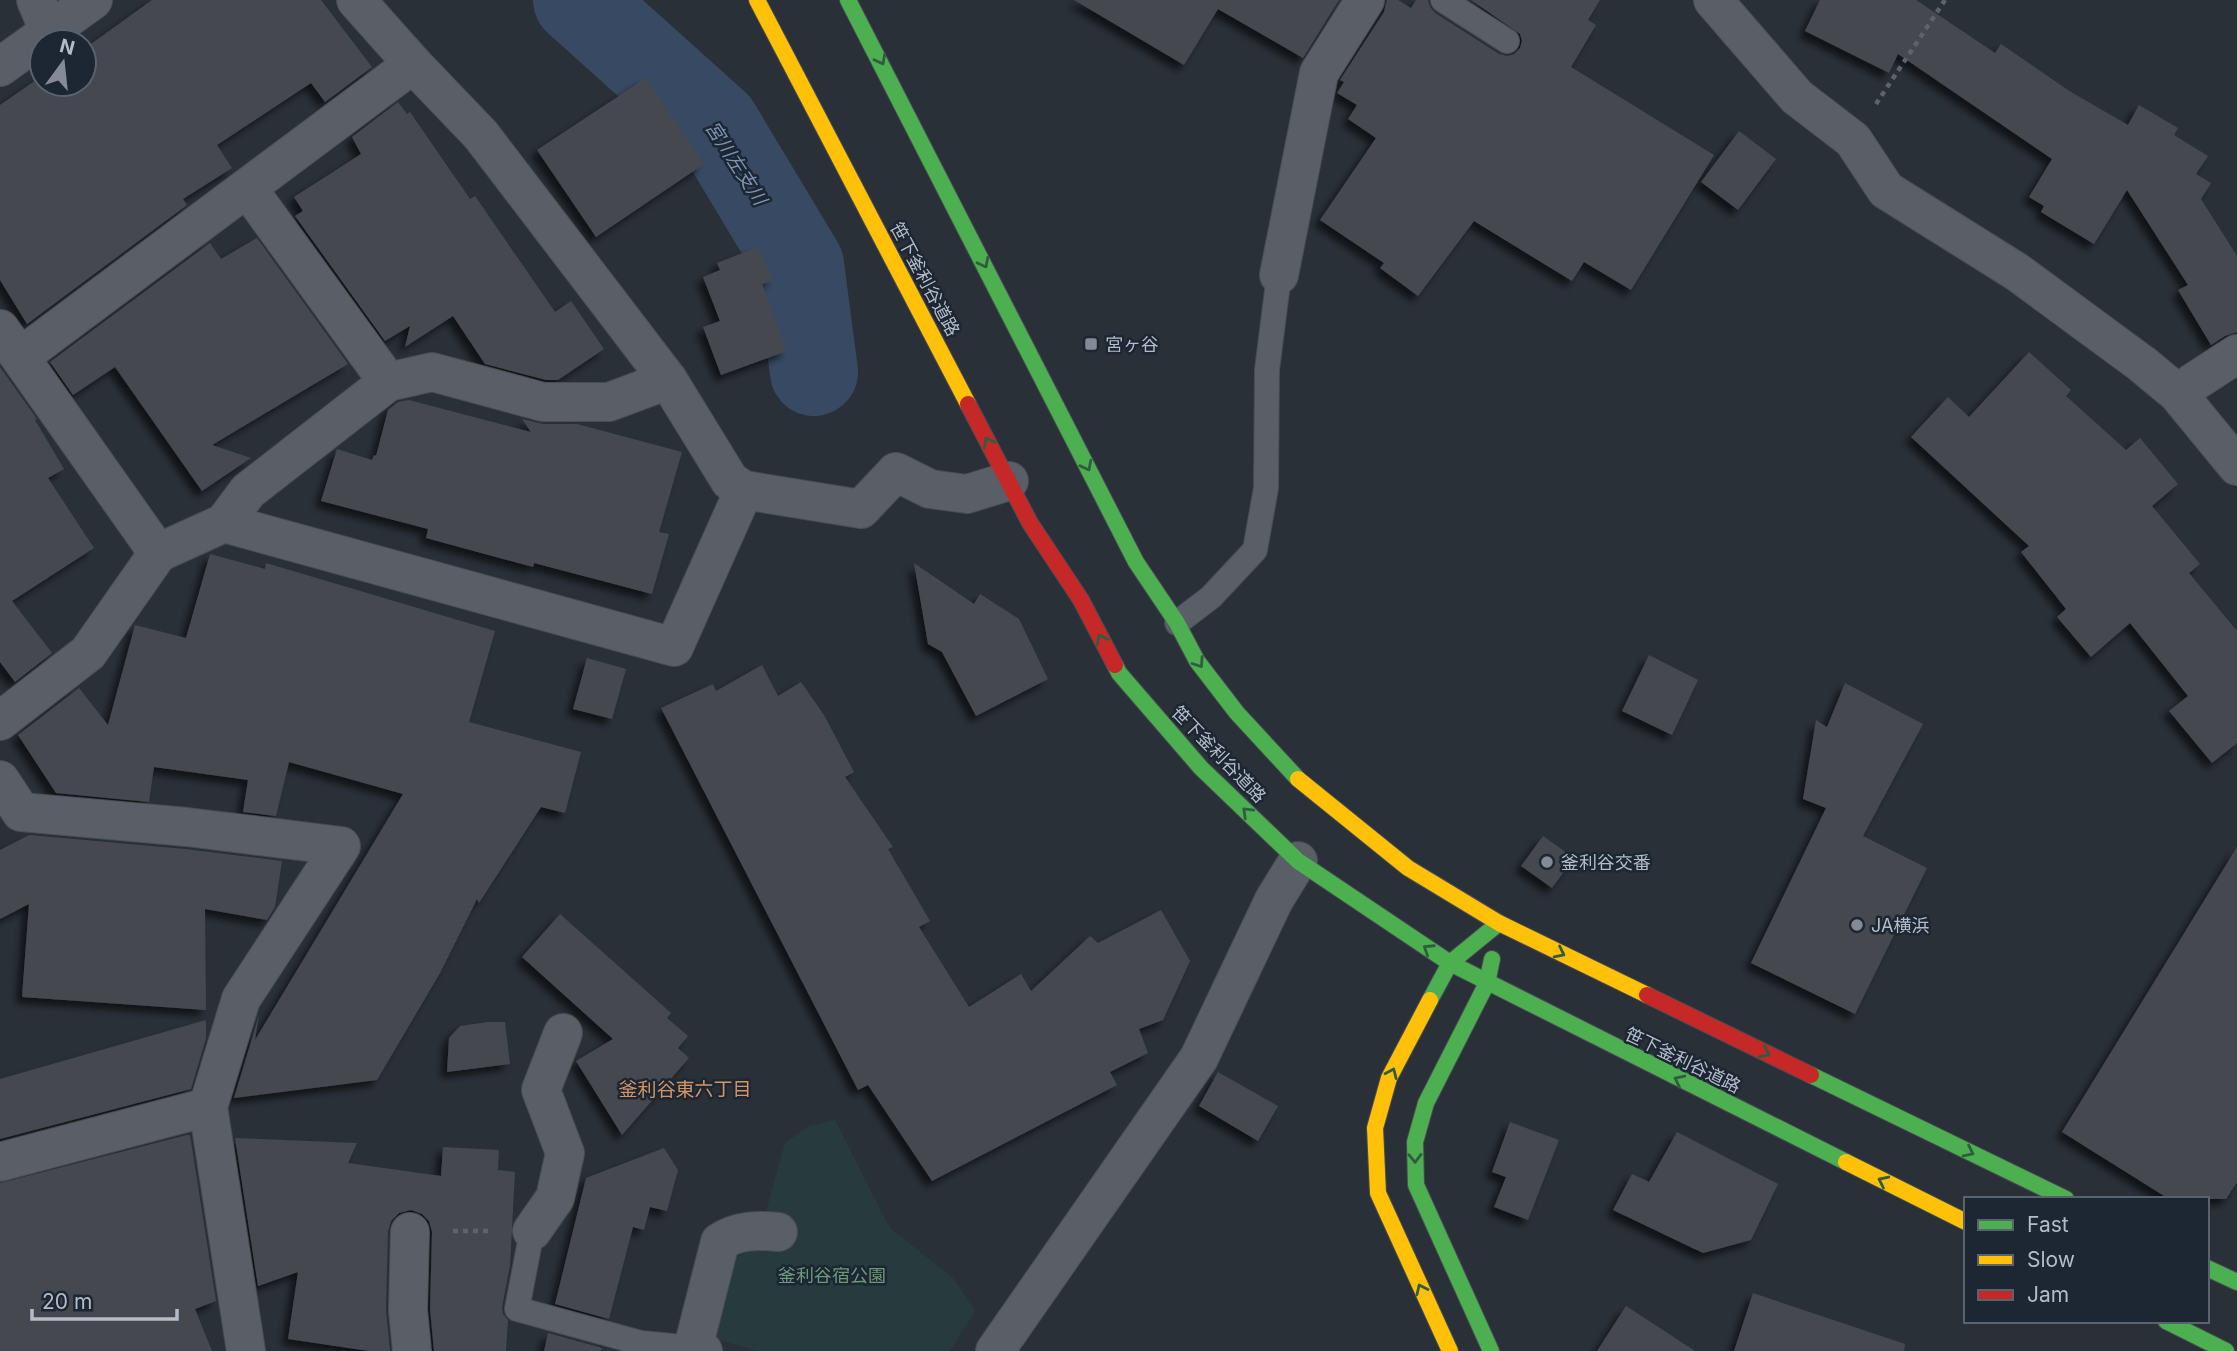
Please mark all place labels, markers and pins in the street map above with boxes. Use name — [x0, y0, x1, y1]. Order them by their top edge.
place label: 宮ヶ谷 — [1105, 334, 1159, 355]
marker: 宮ヶ谷 — [1083, 336, 1099, 352]
place label: 釜利谷交番 — [1561, 852, 1651, 873]
marker: 釜利谷交番 — [1539, 854, 1555, 870]
place label: JA横浜 — [1871, 915, 1929, 936]
marker: JA横浜 — [1849, 917, 1865, 933]

